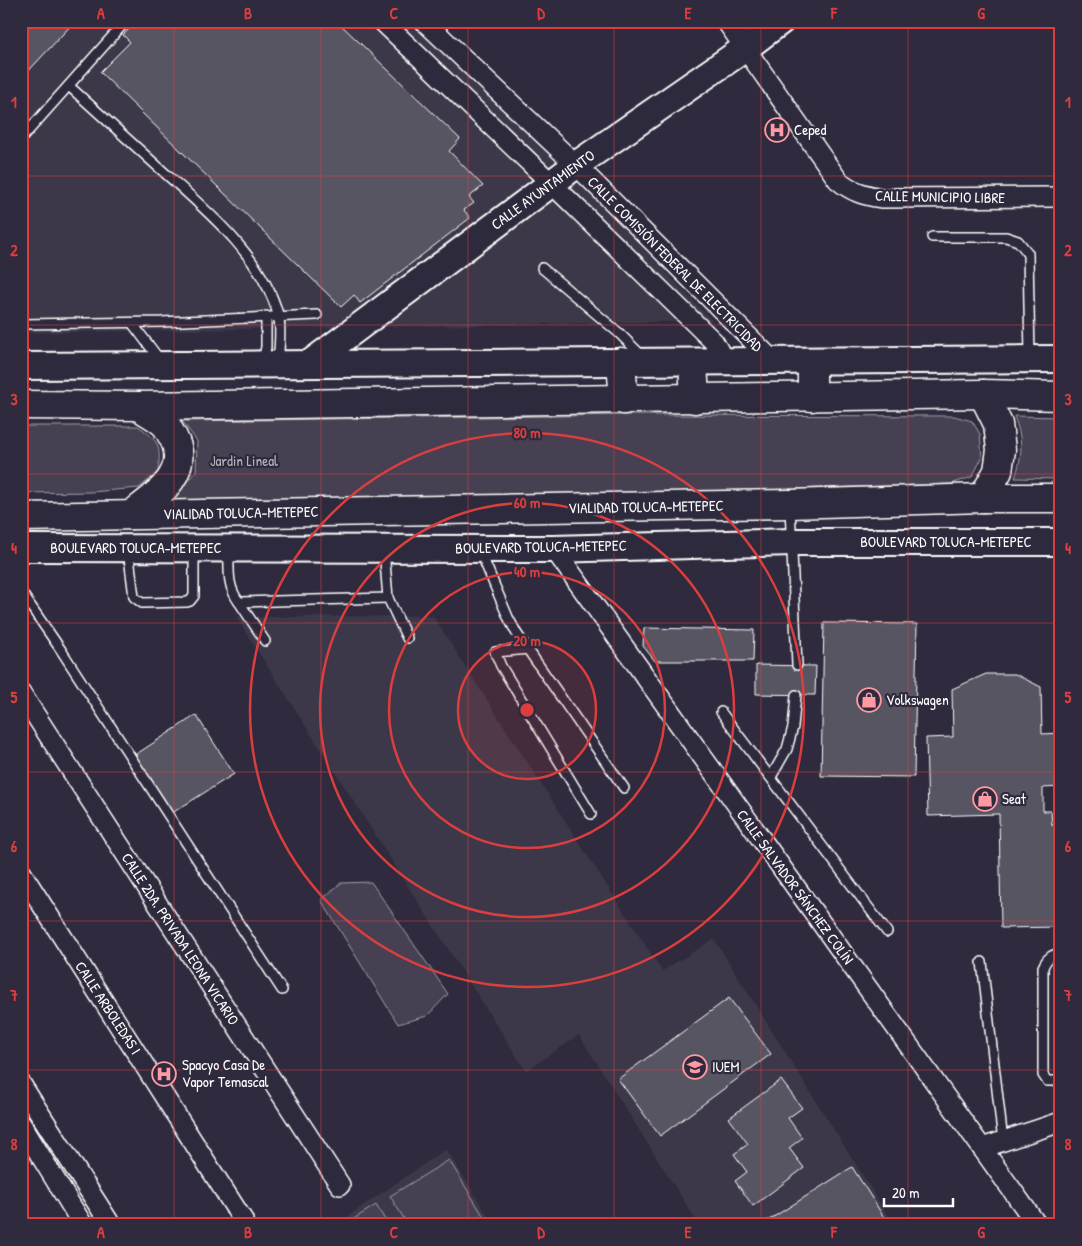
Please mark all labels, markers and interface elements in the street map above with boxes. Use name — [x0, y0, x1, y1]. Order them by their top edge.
text: A — [97, 2, 105, 24]
text: B — [244, 2, 252, 24]
text: C — [390, 2, 399, 24]
text: D — [537, 2, 545, 24]
text: E — [684, 2, 692, 24]
text: F — [830, 2, 838, 24]
text: G — [977, 2, 985, 24]
text: 1 — [11, 91, 17, 113]
text: 1 — [1065, 91, 1071, 113]
hospital icon: Ceped — [764, 117, 790, 143]
place label: Ceped — [794, 119, 827, 140]
street label: CALLE AYUNTAMIENTO — [486, 145, 599, 234]
street label: CALLE COMISIÓN FEDERAL DE ELECTRICIDAD — [583, 171, 768, 357]
street label: CALLE MUNICIPIO LIBRE — [875, 185, 1005, 208]
text: 2 — [10, 239, 18, 261]
text: 2 — [1064, 239, 1072, 261]
text: 3 — [10, 388, 18, 410]
text: 3 — [1064, 388, 1072, 410]
text: 80 m — [514, 422, 540, 443]
park label: Jardin Lineal — [210, 450, 278, 471]
text: 60 m — [514, 492, 540, 513]
street label: VIALIDAD TOLUCA-METEPEC — [568, 495, 724, 518]
street label: VIALIDAD TOLUCA-METEPEC — [163, 501, 319, 524]
street label: BOULEVARD TOLUCA-METEPEC — [860, 531, 1032, 552]
street label: BOULEVARD TOLUCA-METEPEC — [455, 535, 627, 558]
text: 4 — [11, 537, 17, 559]
street label: BOULEVARD TOLUCA-METEPEC — [50, 537, 222, 558]
text: 4 — [1065, 537, 1071, 559]
text: 40 m — [514, 561, 540, 582]
text: 20 m — [513, 630, 541, 651]
text: 5 — [11, 686, 18, 708]
text: 5 — [1065, 686, 1072, 708]
shop icon: Volkswagen — [856, 687, 882, 713]
place label: Volkswagen — [886, 689, 949, 710]
centre of rings — [518, 701, 536, 719]
shop icon: Seat — [972, 786, 998, 812]
place label: Seat — [1002, 788, 1027, 809]
street label: CALLE SALVADOR SÁNCHEZ COLÍN — [732, 805, 859, 968]
text: 6 — [11, 835, 18, 857]
text: 6 — [1065, 835, 1072, 857]
street label: CALLE 2DA. PRIVADA LEONA VICARIO — [117, 848, 244, 1029]
street label: CALLE ARBOLEDAS I — [70, 957, 146, 1058]
text: 7 — [9, 984, 18, 1006]
text: 7 — [1063, 984, 1072, 1006]
place label: Spacyo Casa De Vapor Temascal — [182, 1054, 269, 1092]
school or university icon: IUEM — [682, 1054, 708, 1080]
place label: IUEM — [712, 1056, 739, 1077]
hospital icon: Spacyo Casa De Vapor Temascal — [151, 1061, 177, 1087]
text: 8 — [11, 1133, 18, 1155]
text: 8 — [1065, 1133, 1072, 1155]
scale bar — [884, 1176, 953, 1208]
text: 20 m — [892, 1182, 919, 1203]
text: A — [97, 1221, 105, 1243]
text: B — [244, 1221, 252, 1243]
text: C — [390, 1221, 399, 1243]
text: D — [537, 1221, 545, 1243]
text: E — [684, 1221, 692, 1243]
text: F — [830, 1221, 838, 1243]
text: G — [977, 1221, 985, 1243]

